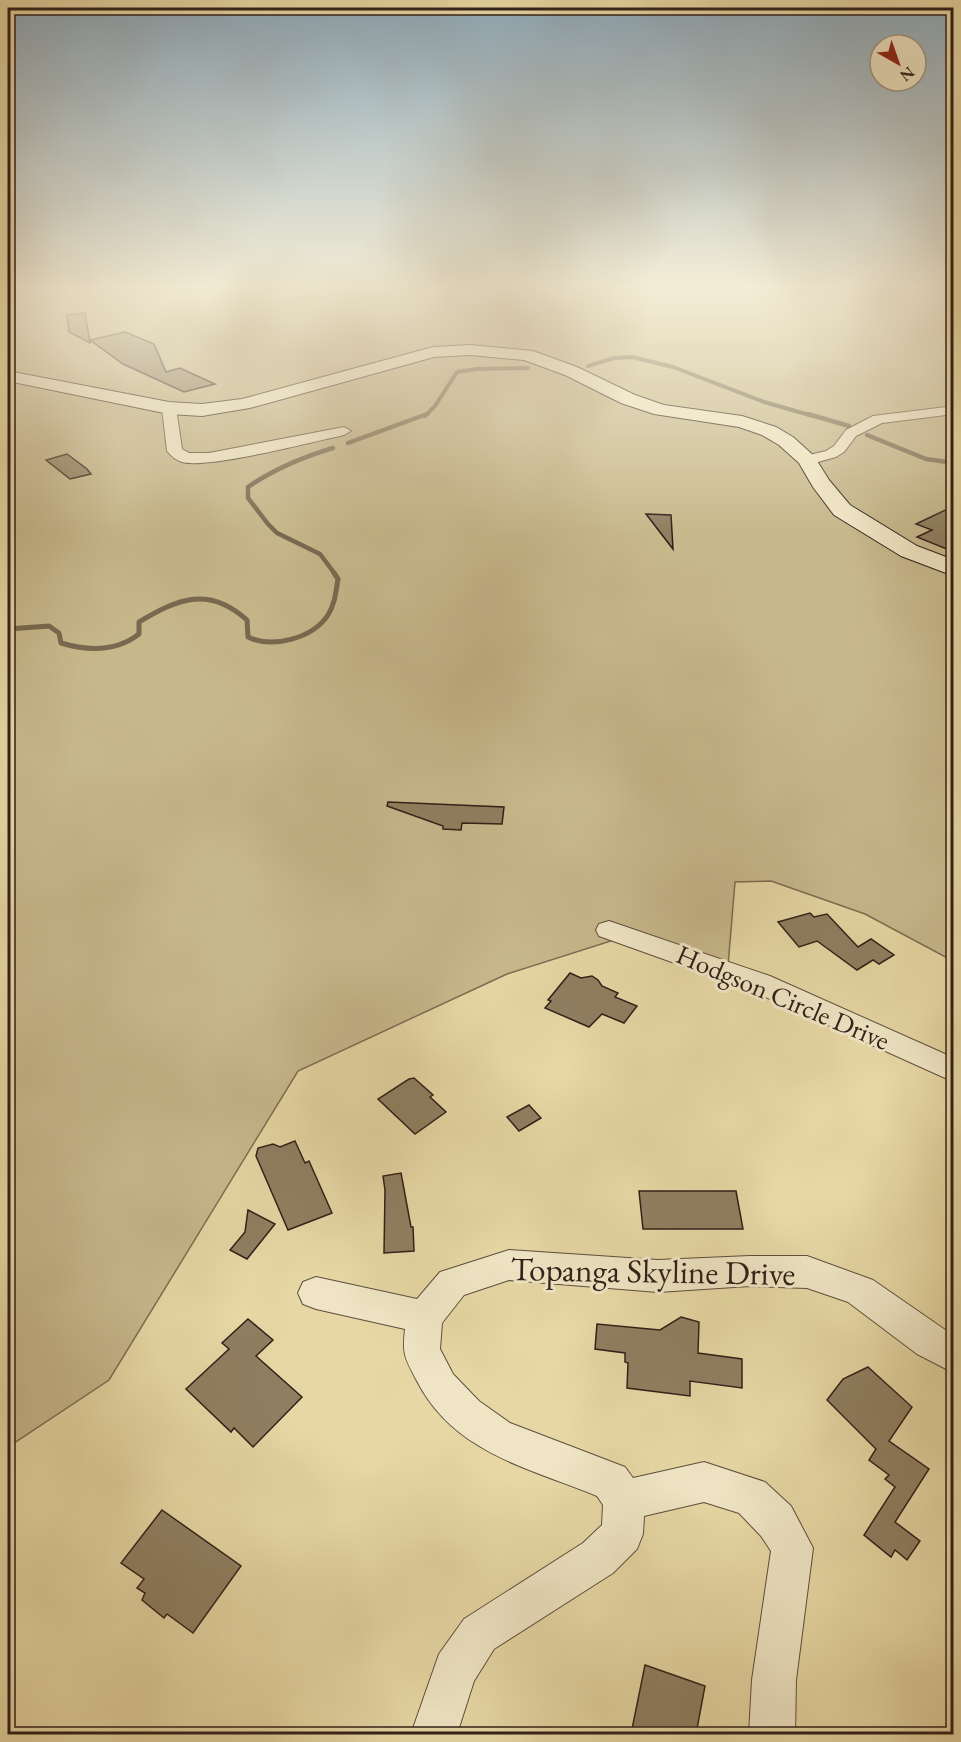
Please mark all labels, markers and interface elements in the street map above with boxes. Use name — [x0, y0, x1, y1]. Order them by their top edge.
north arrow — [868, 33, 928, 93]
text: N — [896, 62, 919, 86]
street label: Hodgson Circle Drive — [671, 936, 895, 1058]
street label: Topanga Skyline Drive — [510, 1247, 796, 1295]

